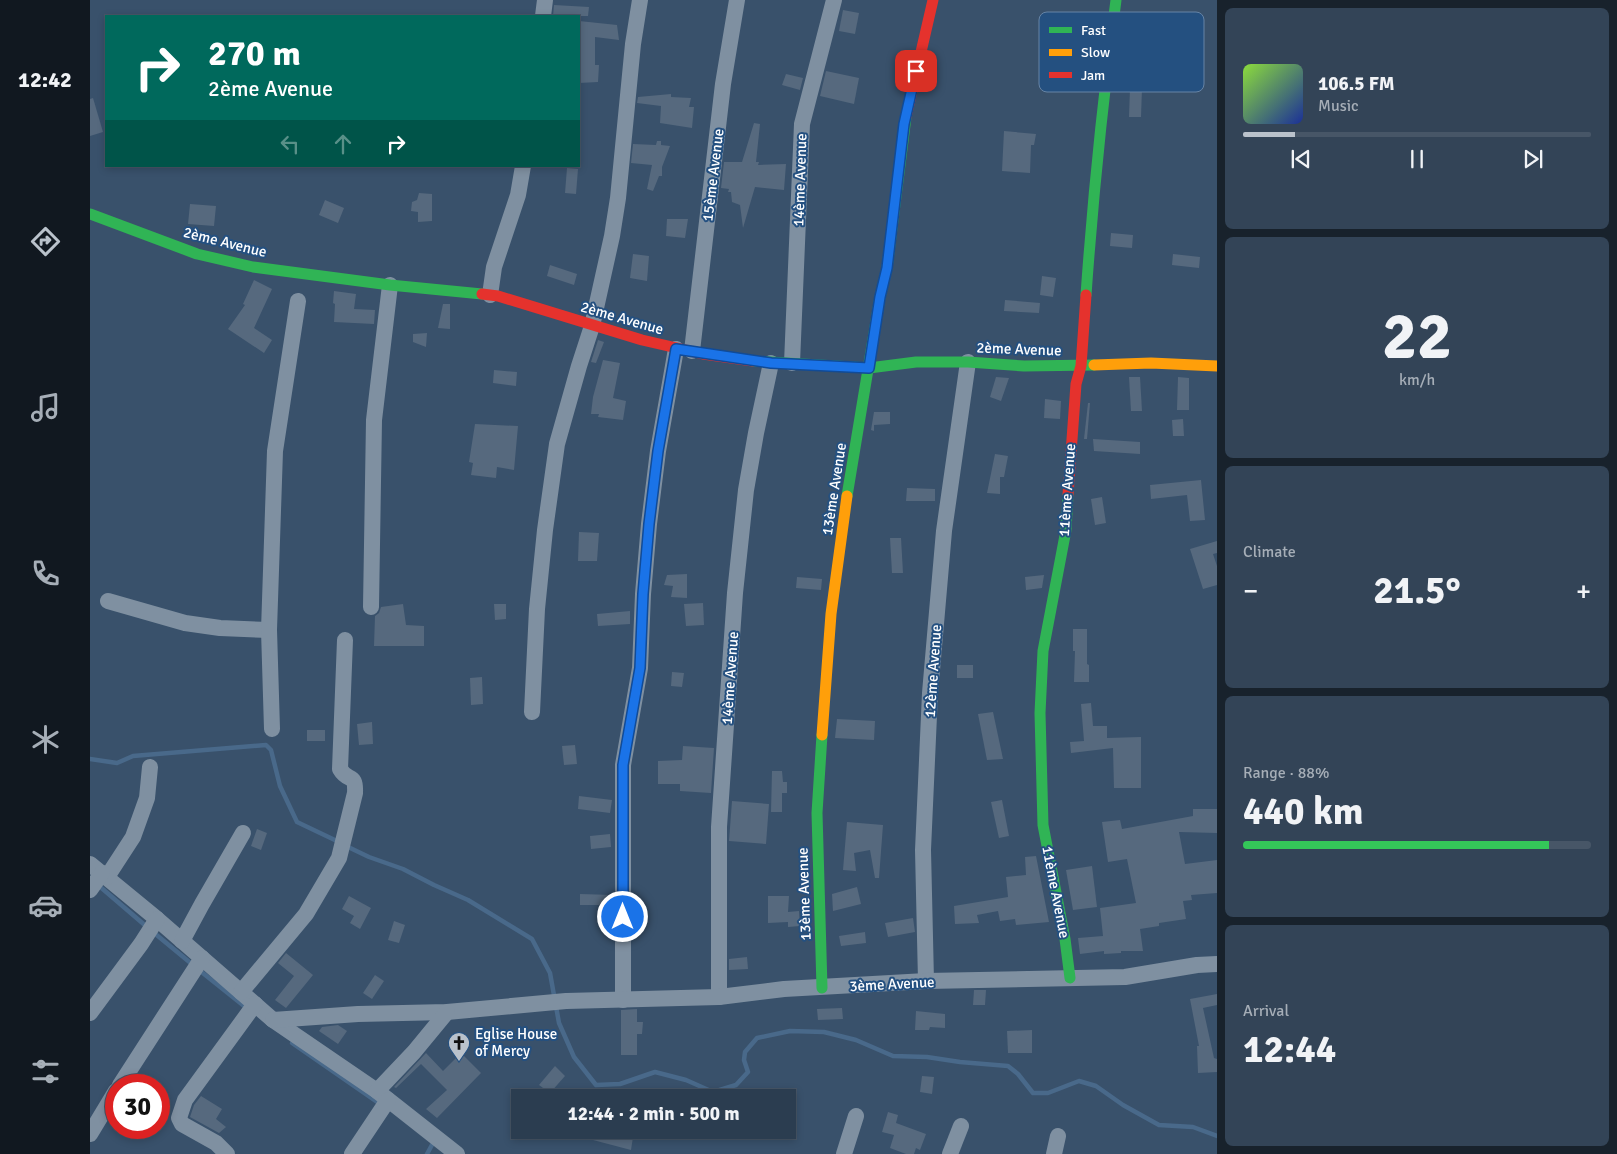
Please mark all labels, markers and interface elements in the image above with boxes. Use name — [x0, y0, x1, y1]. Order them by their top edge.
legend — [1039, 12, 1204, 92]
text: Fast — [1081, 22, 1106, 39]
text: 270 m — [208, 32, 301, 75]
icon: right — [125, 35, 190, 100]
text: Slow — [1081, 44, 1110, 61]
pin — [895, 50, 937, 92]
icon: arrive — [902, 57, 930, 85]
text: 12:42 — [18, 66, 72, 93]
text: Jam — [1081, 67, 1105, 84]
text: 106.5 FM — [1318, 72, 1395, 96]
text: 2ème Avenue — [208, 75, 333, 102]
text: Music — [1318, 96, 1359, 116]
street label: 15ème Avenue — [698, 128, 728, 222]
icon: left — [276, 130, 304, 158]
icon: ahead — [329, 130, 357, 158]
icon: right — [382, 130, 410, 158]
street label: 14ème Avenue — [789, 133, 811, 227]
icon: previous — [1287, 145, 1315, 173]
icon: pause — [1403, 145, 1431, 173]
icon: next — [1519, 145, 1547, 173]
street label: 2ème Avenue — [181, 223, 269, 261]
icon: directions — [28, 224, 63, 259]
text: 22 — [1382, 297, 1452, 377]
street label: 2ème Avenue — [579, 298, 665, 338]
street label: 2ème Avenue — [976, 339, 1062, 359]
text: km/h — [1399, 370, 1435, 390]
icon: music — [28, 390, 63, 425]
street label: 13ème Avenue — [818, 441, 850, 537]
street label: 11ème Avenue — [1055, 443, 1079, 537]
text: Climate — [1243, 542, 1296, 562]
icon: phone — [28, 556, 63, 591]
text: 21.5° — [1373, 567, 1461, 614]
text: − — [1243, 574, 1258, 608]
text: + — [1576, 574, 1591, 608]
street label: 12ème Avenue — [921, 624, 945, 718]
street label: 14ème Avenue — [718, 631, 742, 725]
icon: climate — [28, 722, 63, 757]
text: Range · 88% — [1243, 763, 1329, 783]
text: 440 km — [1243, 788, 1364, 835]
street label: 11ème Avenue — [1038, 844, 1074, 940]
street label: 13ème Avenue — [793, 847, 815, 941]
icon: car — [28, 888, 63, 923]
position arrow — [596, 890, 648, 942]
street label: 3ème Avenue — [849, 973, 935, 995]
text: Arrival — [1243, 1001, 1289, 1021]
place label: Eglise House of Mercy — [475, 1025, 557, 1060]
text: 12:44 — [1243, 1026, 1336, 1073]
church icon: Eglise House of Mercy — [447, 1031, 471, 1062]
icon: filters — [28, 1054, 63, 1089]
speed limit sign: 30 — [105, 1074, 170, 1139]
text: 12:44 · 2 min · 500 m — [567, 1102, 740, 1126]

